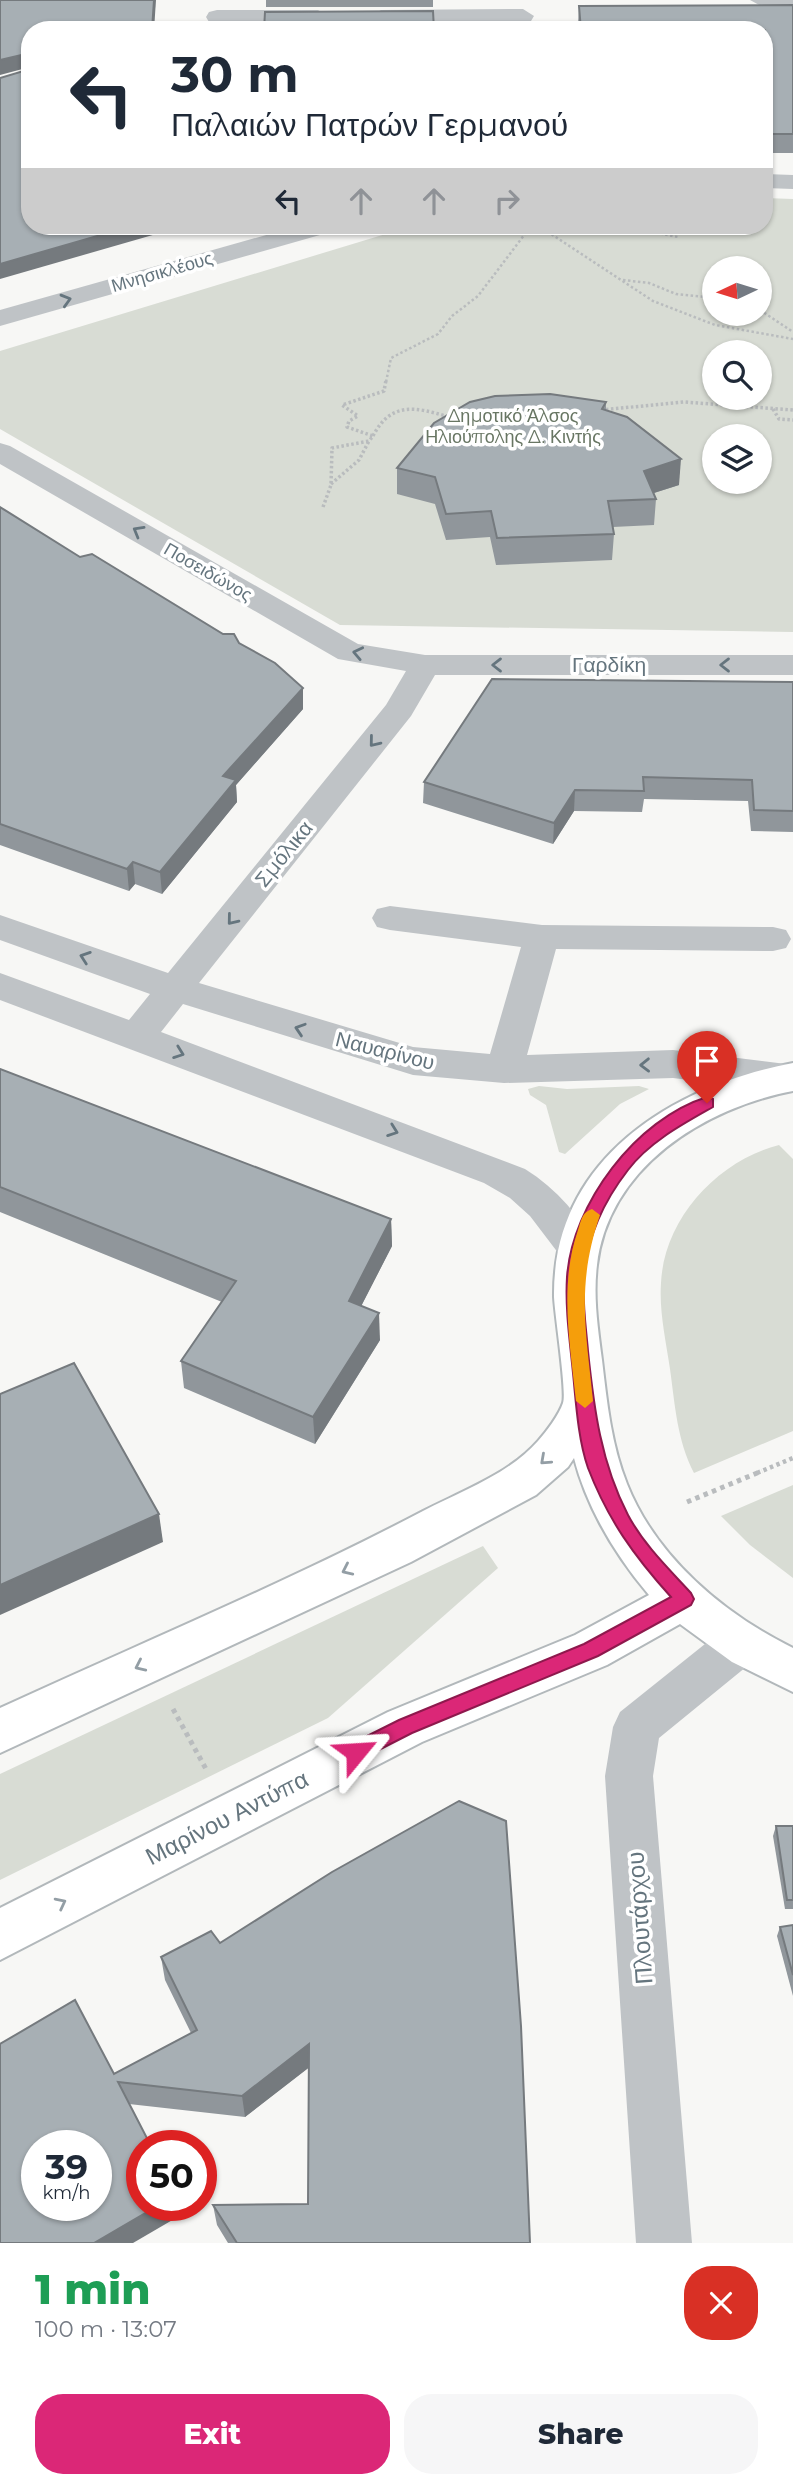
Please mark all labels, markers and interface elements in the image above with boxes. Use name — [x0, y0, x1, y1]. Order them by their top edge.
text: 30 m — [171, 45, 299, 104]
icon: left — [56, 49, 147, 140]
text: Παλαιών Πατρών Γερμανού — [171, 105, 568, 144]
icon: left — [269, 182, 307, 220]
icon: ahead — [342, 182, 380, 220]
icon: ahead — [415, 182, 453, 220]
icon: right — [488, 182, 526, 220]
street label: Μνησικλέους — [109, 247, 216, 297]
north arrow — [702, 256, 772, 326]
map controls — [702, 256, 772, 494]
one-way arrow — [59, 293, 71, 308]
button: search — [702, 340, 772, 410]
park label: Δημοτικό Άλσος Ηλιούπολης Δ. Κιντής — [425, 405, 601, 448]
button: layers — [702, 424, 772, 494]
one-way arrow — [132, 526, 145, 539]
street label: Ποσειδώνος — [160, 538, 256, 606]
one-way arrow — [352, 647, 364, 662]
street label: Γαρδίκη — [572, 652, 646, 677]
one-way arrow — [492, 657, 503, 672]
one-way arrow — [719, 657, 730, 673]
one-way arrow — [369, 735, 382, 747]
street label: Σμόλικα — [250, 816, 318, 892]
one-way arrow — [227, 912, 240, 924]
one-way arrow — [79, 951, 91, 965]
one-way arrow — [295, 1022, 307, 1037]
street label: Ναυαρίνου — [333, 1026, 437, 1075]
pin — [677, 1031, 737, 1103]
icon: arrive — [688, 1042, 726, 1080]
one-way arrow — [172, 1045, 184, 1059]
one-way arrow — [639, 1057, 650, 1073]
one-way arrow — [386, 1122, 398, 1136]
one-way arrow — [540, 1452, 553, 1465]
one-way arrow — [341, 1562, 354, 1576]
one-way arrow — [135, 1658, 147, 1672]
position arrow — [319, 1715, 393, 1789]
street label: Μαρίνου Αντύπα — [140, 1764, 313, 1871]
street label: Πλουτάρχου — [620, 1851, 659, 1985]
one-way arrow — [54, 1898, 66, 1912]
speed limit sign: 50 — [126, 2130, 217, 2221]
text: 39 — [45, 2145, 88, 2188]
text: km/h — [42, 2182, 91, 2204]
text: 1 min — [35, 2263, 151, 2315]
button: close — [684, 2266, 758, 2340]
text: 100 m · 13:07 — [35, 2315, 177, 2343]
button: Exit — [35, 2394, 390, 2474]
button: Share — [404, 2394, 758, 2474]

